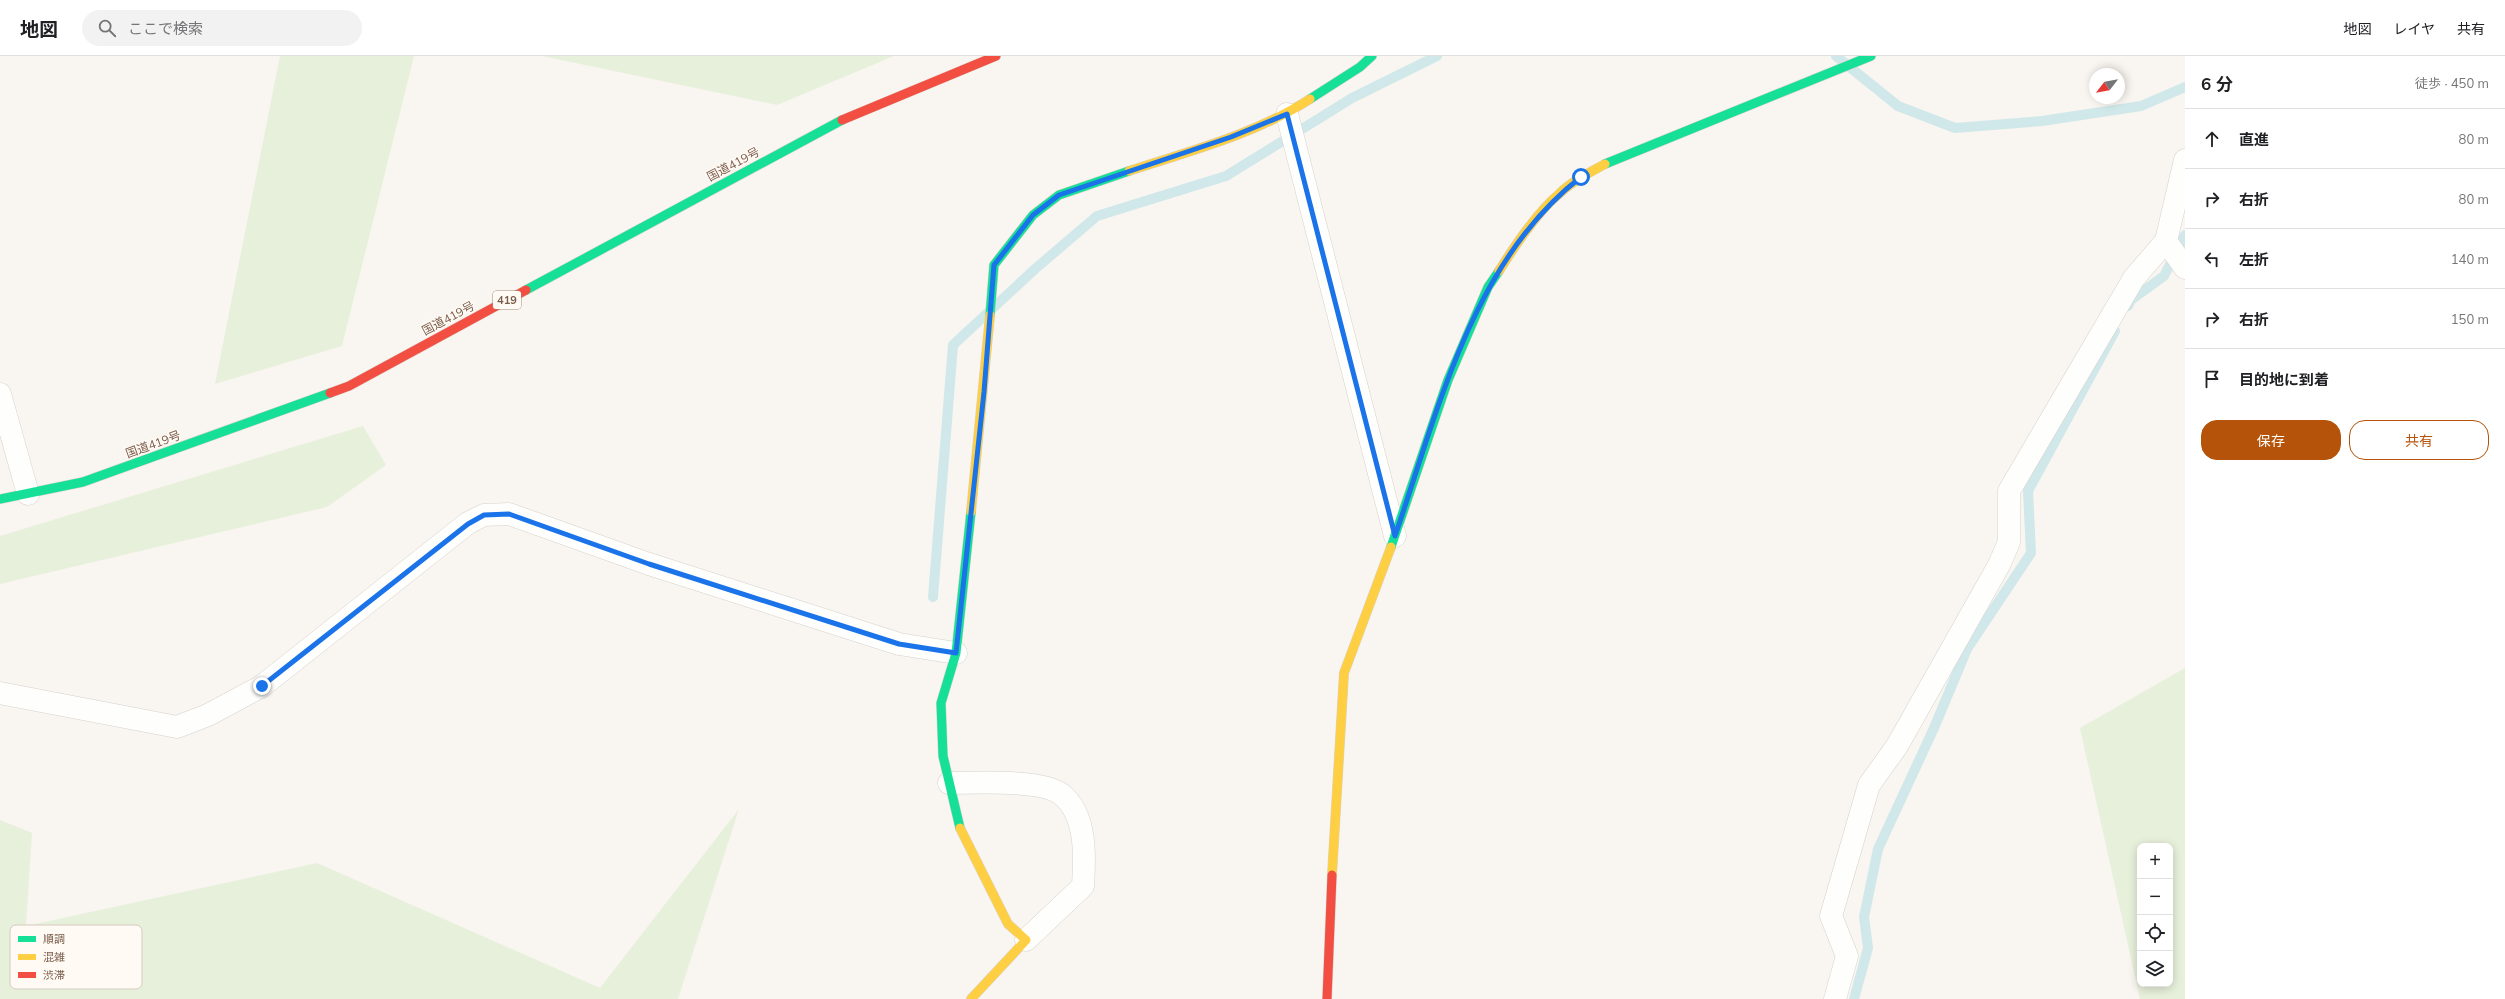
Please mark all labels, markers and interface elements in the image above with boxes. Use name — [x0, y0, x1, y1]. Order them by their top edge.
search box — [82, 10, 362, 46]
text: 地図 — [20, 17, 58, 41]
icon: search — [96, 17, 118, 39]
text: ここで検索 — [128, 19, 203, 38]
text: 地図 — [2343, 20, 2371, 38]
text: レイヤ — [2393, 20, 2435, 38]
text: 共有 — [2457, 20, 2485, 38]
north arrow — [2089, 68, 2125, 104]
text: 6 分 — [2201, 73, 2233, 94]
text: 徒歩 · 450 m — [2415, 75, 2489, 91]
icon: ahead — [2201, 128, 2223, 150]
text: 直進 — [2239, 130, 2269, 149]
text: 80 m — [2459, 131, 2489, 147]
street label: 国道419号 — [704, 144, 762, 184]
route start — [1572, 168, 1590, 186]
icon: right — [2201, 188, 2223, 210]
text: 右折 — [2239, 190, 2269, 209]
text: 80 m — [2459, 191, 2489, 207]
icon: left — [2201, 248, 2223, 270]
text: 左折 — [2239, 250, 2269, 269]
text: 140 m — [2451, 251, 2489, 267]
road number: 419 — [493, 291, 521, 309]
street label: 国道419号 — [419, 298, 477, 338]
icon: right — [2201, 308, 2223, 330]
text: 右折 — [2239, 310, 2269, 329]
text: 150 m — [2451, 311, 2489, 327]
icon: arrive — [2201, 368, 2223, 390]
text: 目的地に到着 — [2239, 370, 2329, 389]
button: 保存 — [2201, 420, 2341, 460]
button: 共有 — [2349, 420, 2489, 460]
street label: 国道419号 — [123, 427, 183, 461]
route end — [253, 677, 271, 695]
map controls — [2137, 843, 2173, 987]
button: + — [2137, 843, 2173, 879]
button: − — [2137, 879, 2173, 915]
button: locate — [2137, 915, 2173, 951]
legend — [10, 925, 142, 989]
text: 順調 — [43, 932, 65, 946]
text: 混雑 — [43, 950, 65, 964]
button: layers — [2137, 951, 2173, 987]
text: 渋滞 — [43, 968, 65, 982]

